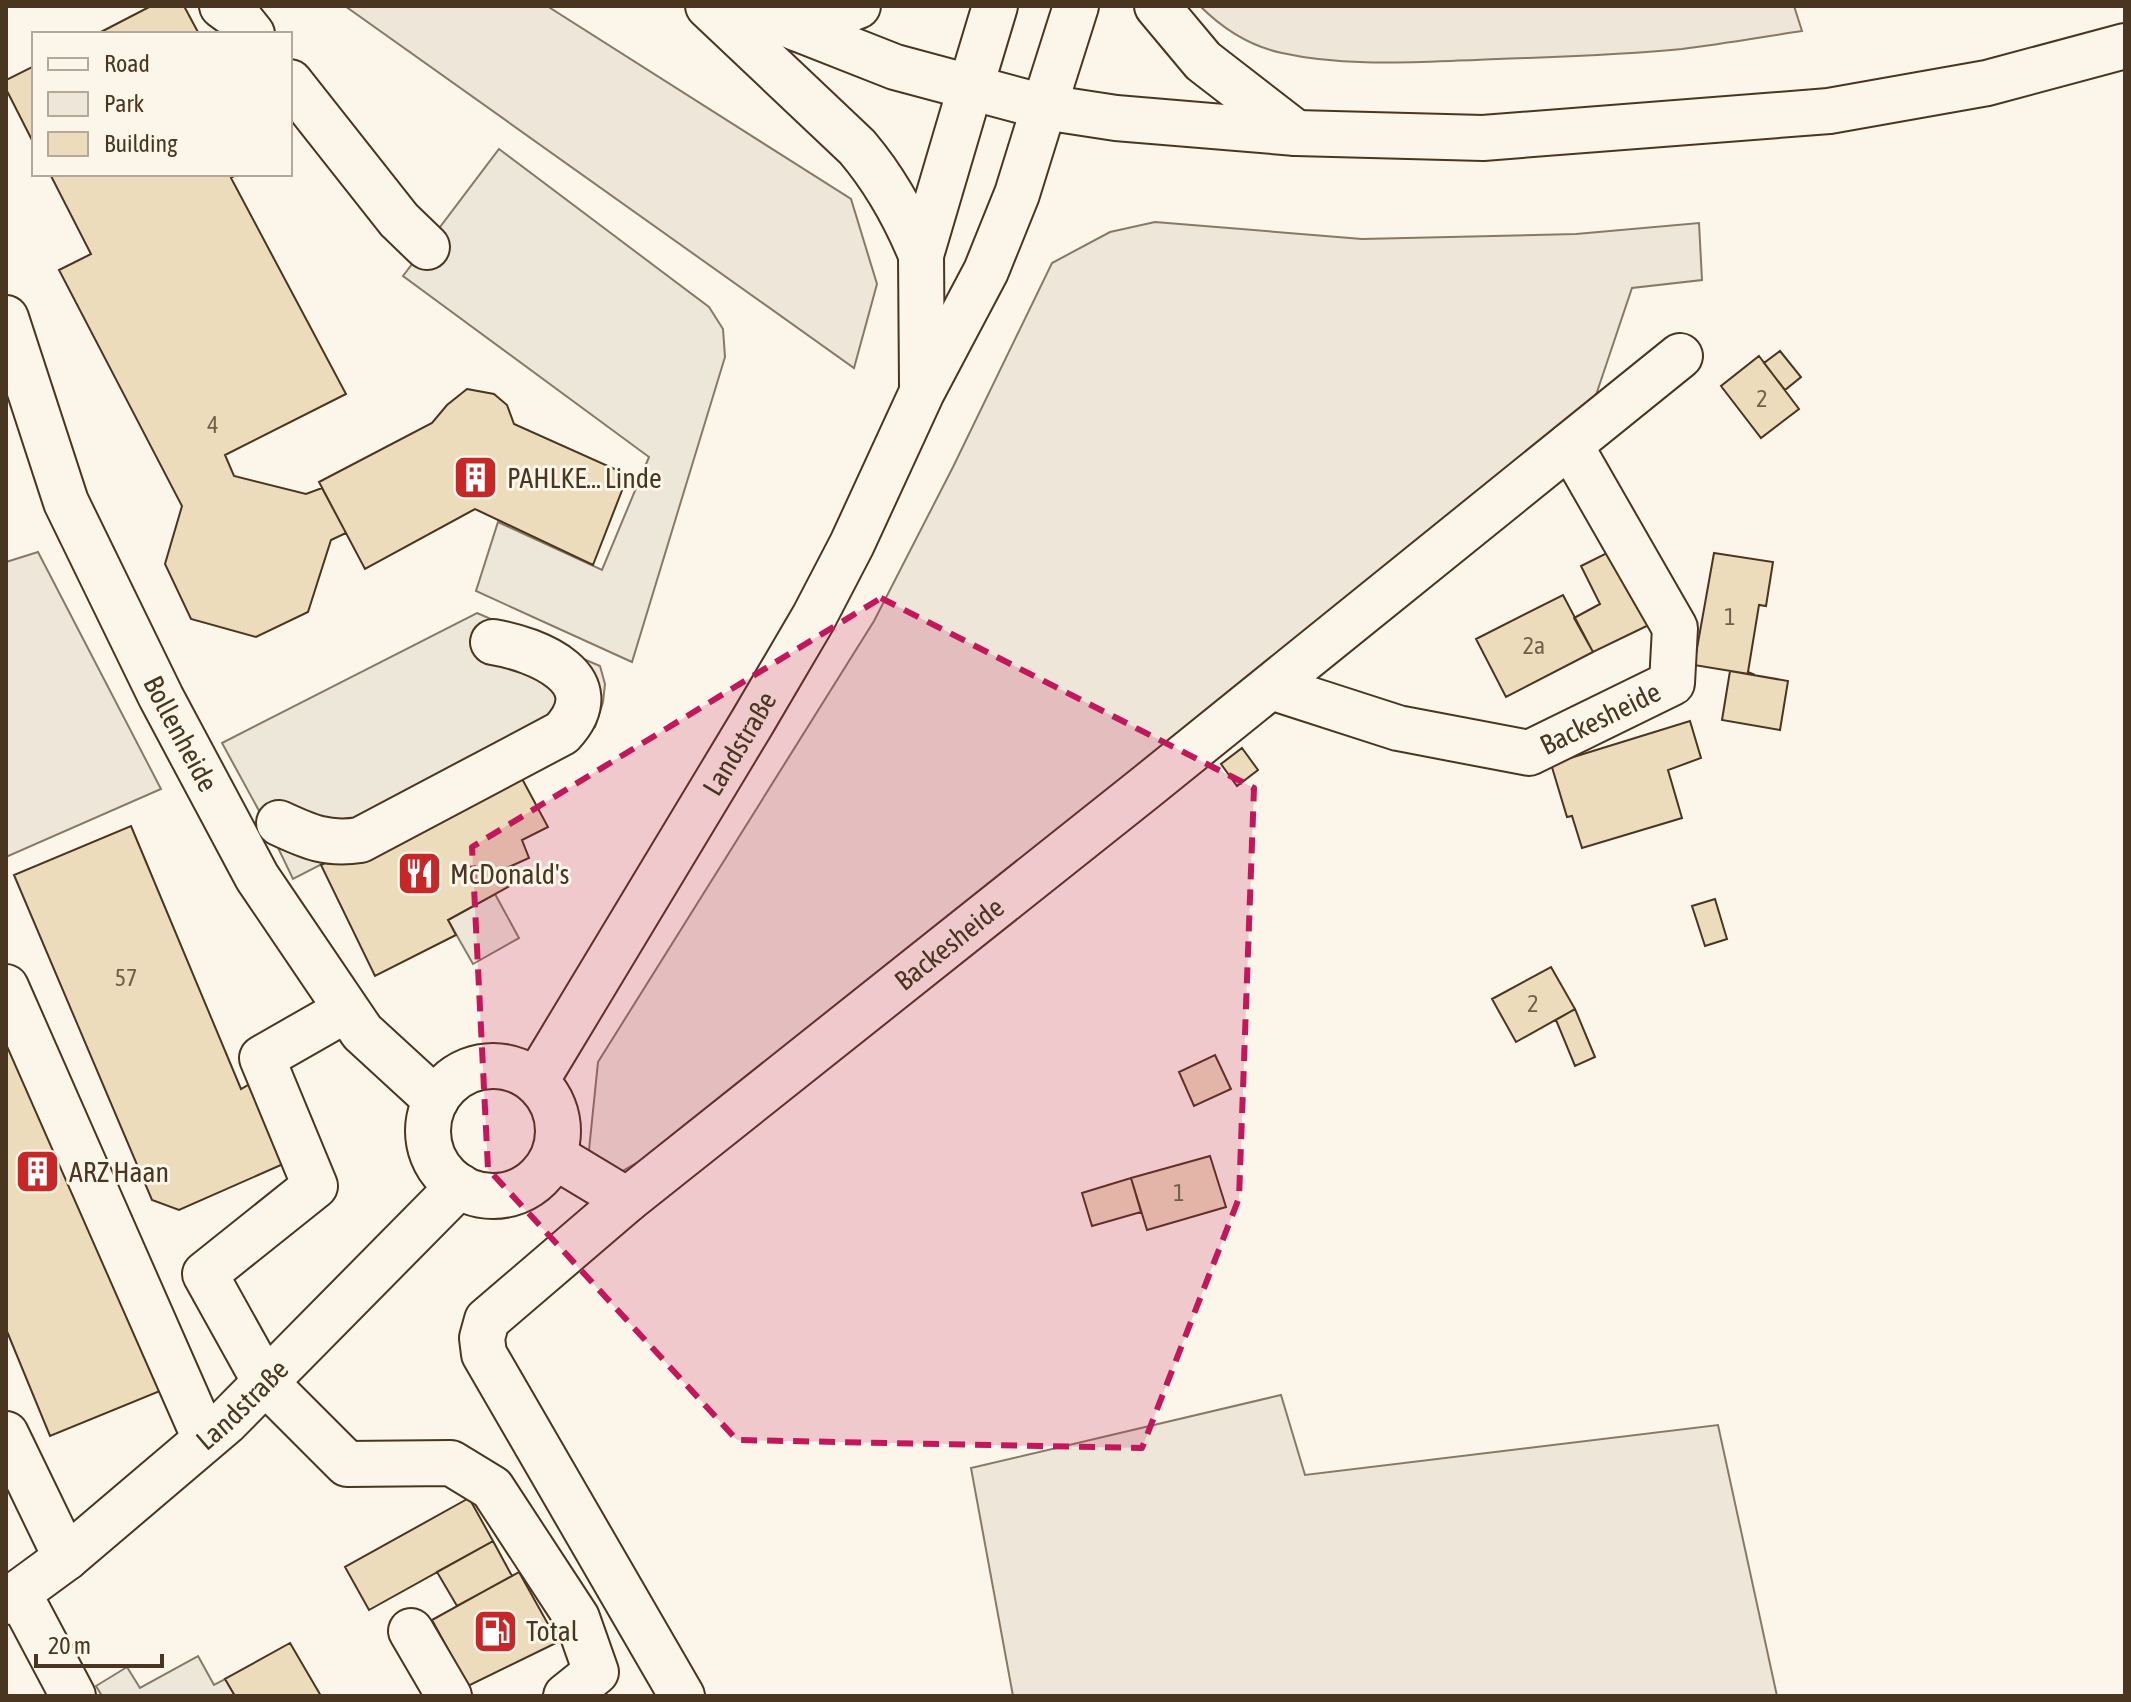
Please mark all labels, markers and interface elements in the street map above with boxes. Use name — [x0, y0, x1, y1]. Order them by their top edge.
legend — [32, 32, 292, 176]
text: Road — [104, 50, 150, 77]
text: Park — [104, 90, 145, 117]
text: Building — [104, 130, 178, 157]
house number: 2 — [1756, 385, 1768, 412]
house number: 4 — [207, 411, 219, 438]
building icon: PAHLKE... Linde — [452, 454, 500, 502]
place label: PAHLKE... Linde — [507, 462, 662, 494]
house number: 1 — [1724, 603, 1736, 630]
house number: 2a — [1523, 632, 1545, 659]
street label: Bollenheide — [137, 671, 224, 797]
street label: Backesheide — [1535, 675, 1665, 761]
street label: Landstraße — [696, 686, 783, 801]
restaurant icon: McDonald's — [395, 850, 443, 898]
place label: McDonald's — [450, 858, 569, 890]
street label: Backesheide — [888, 891, 1010, 997]
house number: 57 — [115, 964, 137, 991]
house number: 2 — [1527, 990, 1539, 1017]
building icon: ARZ Haan — [14, 1148, 62, 1196]
place label: ARZ Haan — [69, 1156, 169, 1188]
house number: 1 — [1173, 1179, 1185, 1206]
street label: Landstraße — [190, 1353, 294, 1456]
fuel station icon: Total — [471, 1607, 519, 1655]
place label: Total — [526, 1615, 579, 1647]
scale bar — [36, 1618, 162, 1668]
text: 20 m — [48, 1632, 91, 1659]

